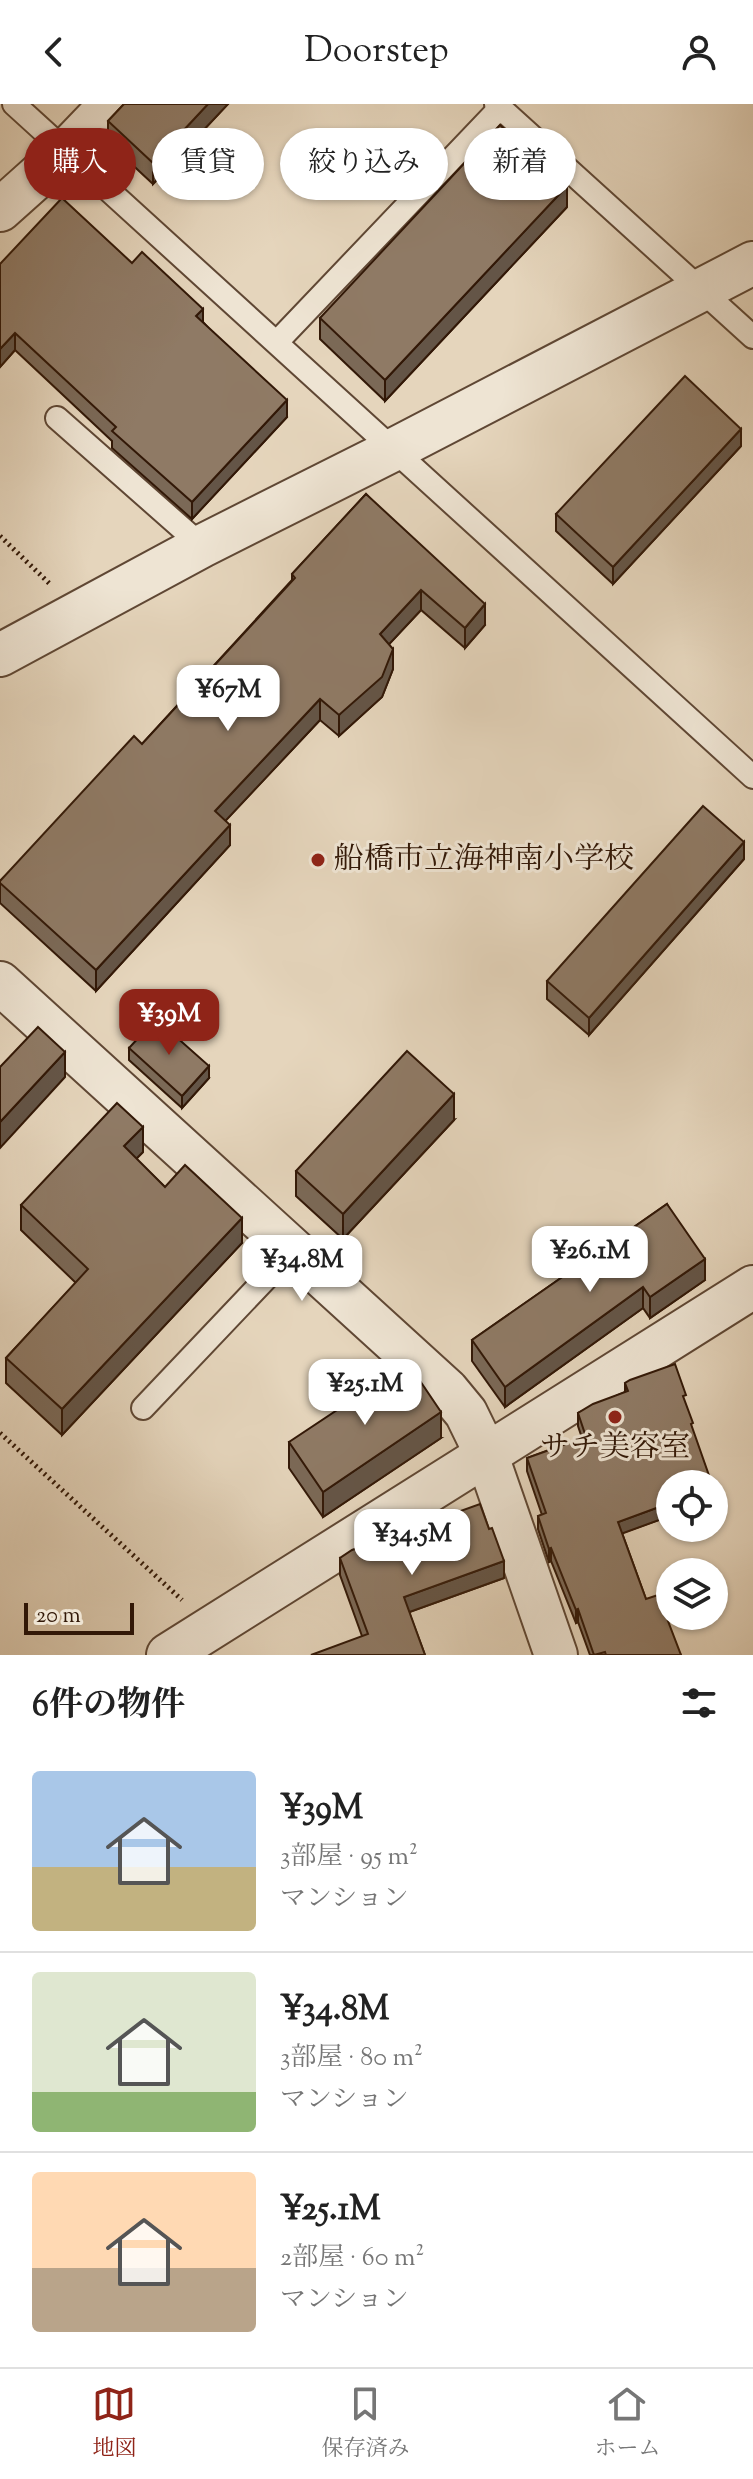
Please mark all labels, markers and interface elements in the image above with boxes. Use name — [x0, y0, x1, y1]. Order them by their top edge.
text: Doorstep — [304, 26, 449, 78]
icon: back — [32, 30, 76, 74]
icon: person — [677, 30, 721, 74]
chip: 購入 — [24, 128, 136, 200]
chip: 賃貸 — [152, 128, 264, 200]
chip: 絞り込み — [280, 128, 448, 200]
chip: 新着 — [464, 128, 576, 200]
pin: ¥67M — [181, 665, 275, 733]
text: ¥67M — [195, 672, 261, 709]
place label: 船橋市立海神南小学校 — [334, 839, 634, 882]
marker: 船橋市立海神南小学校 — [309, 851, 327, 869]
pin: ¥39M — [122, 989, 216, 1057]
text: ¥39M — [137, 996, 201, 1033]
pin: ¥26.1M — [525, 1226, 655, 1294]
text: ¥26.1M — [550, 1233, 630, 1270]
pin: ¥34.8M — [237, 1235, 367, 1303]
text: ¥34.8M — [260, 1242, 344, 1279]
pin: ¥25.1M — [300, 1359, 430, 1427]
text: ¥25.1M — [327, 1366, 403, 1403]
marker: サチ美容室 — [606, 1408, 624, 1426]
place label: サチ美容室 — [540, 1427, 690, 1470]
map controls — [656, 1470, 728, 1630]
button: locate — [656, 1470, 728, 1542]
pin: ¥34.5M — [347, 1509, 477, 1577]
text: ¥34.5M — [372, 1516, 452, 1553]
button: layers — [656, 1558, 728, 1630]
scale bar — [24, 1599, 134, 1635]
text: 20 m — [36, 1601, 81, 1633]
icon: filters — [677, 1681, 721, 1725]
text: 6件の物件 — [32, 1682, 185, 1731]
text: ¥39M — [280, 1785, 363, 1834]
icon: home — [96, 1803, 192, 1899]
text: 3部屋 · 95 m² — [280, 1839, 418, 1876]
text: マンション — [280, 1881, 409, 1918]
text: ¥34.8M — [280, 1986, 389, 2035]
icon: home — [96, 2004, 192, 2100]
text: 3部屋 · 80 m² — [280, 2040, 423, 2077]
text: マンション — [280, 2082, 409, 2119]
text: ¥25.1M — [280, 2186, 380, 2235]
icon: home — [96, 2204, 192, 2300]
text: 2部屋 · 60 m² — [280, 2240, 424, 2277]
text: マンション — [280, 2282, 409, 2319]
tab: 地図 — [92, 2382, 137, 2466]
tab: 保存済み — [321, 2382, 410, 2466]
tab: ホーム — [594, 2382, 661, 2466]

